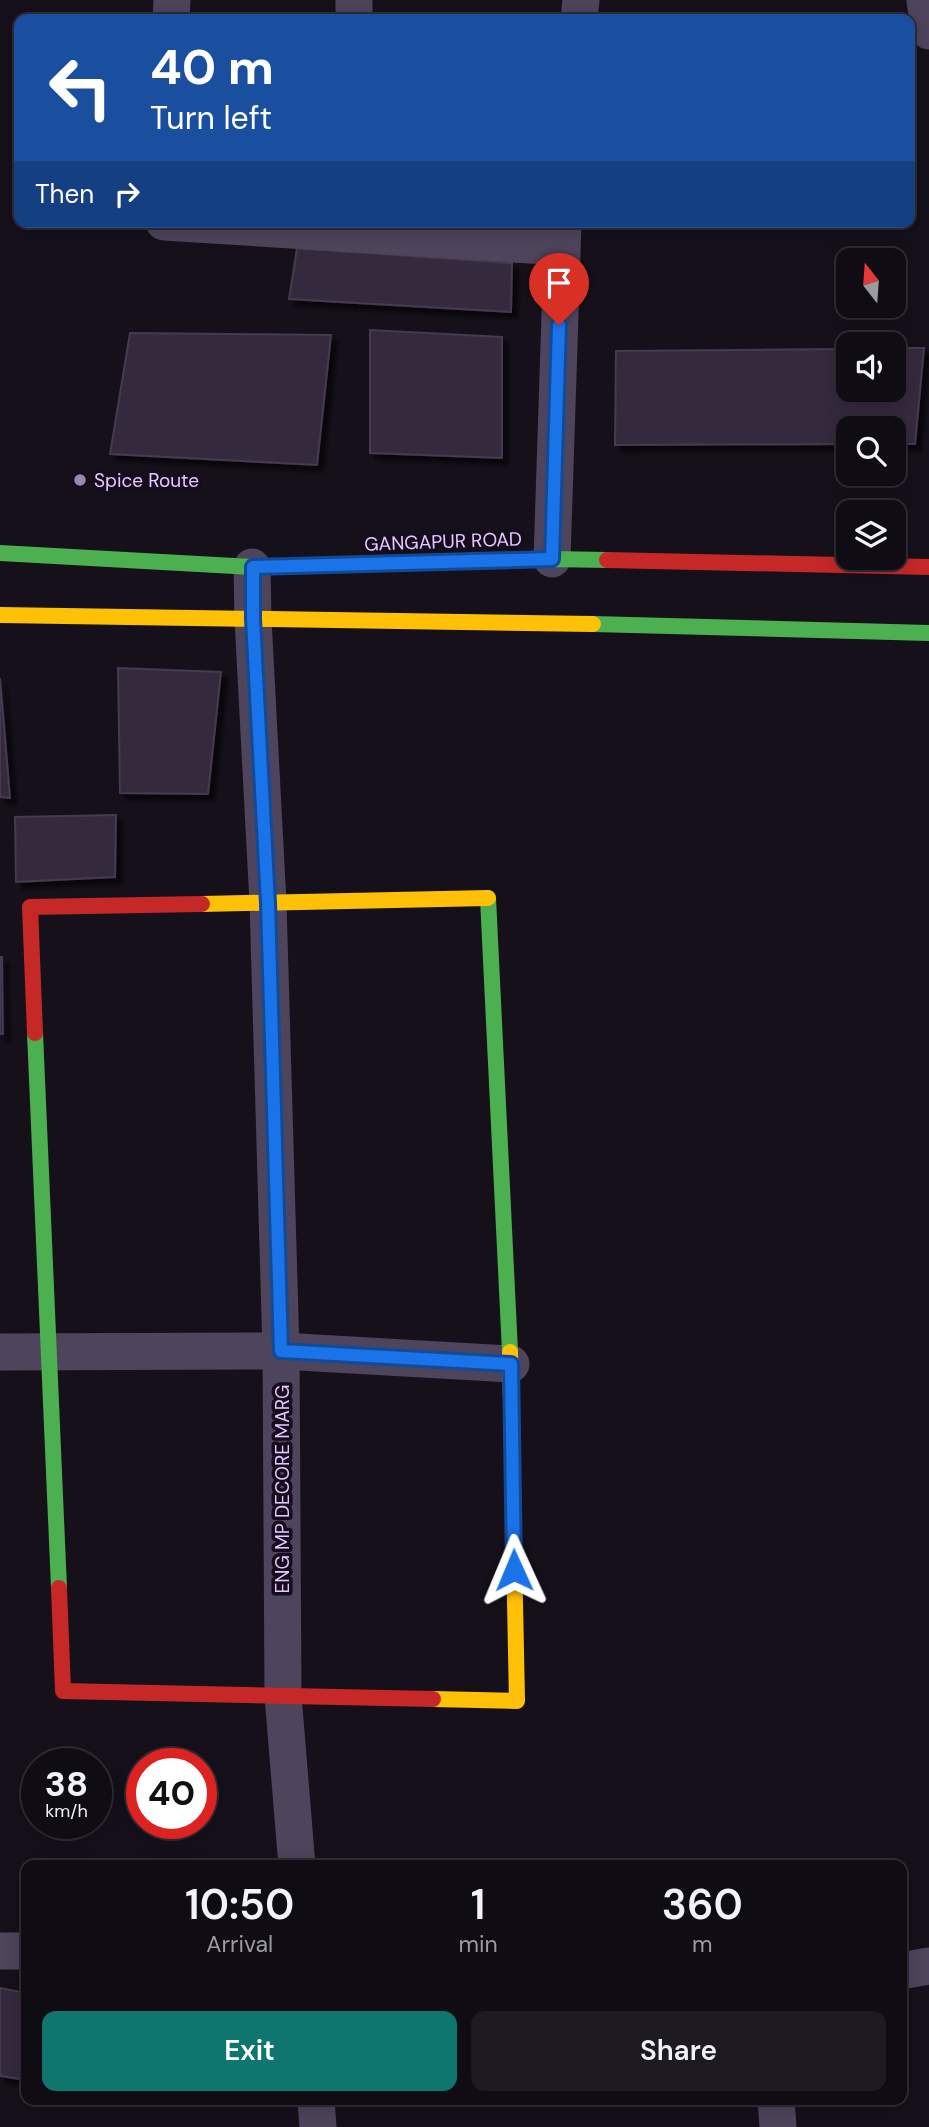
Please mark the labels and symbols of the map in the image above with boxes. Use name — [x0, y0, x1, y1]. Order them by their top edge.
north arrow — [836, 248, 906, 318]
pin — [529, 253, 589, 325]
place label: Spice Route — [94, 468, 199, 493]
marker: Spice Route — [72, 472, 88, 488]
street label: GANGAPUR ROAD — [364, 526, 522, 557]
street label: ENG MP DECORE MARG — [270, 1385, 295, 1593]
position arrow — [477, 1533, 551, 1607]
speed limit sign: 40 — [126, 1748, 217, 1839]

